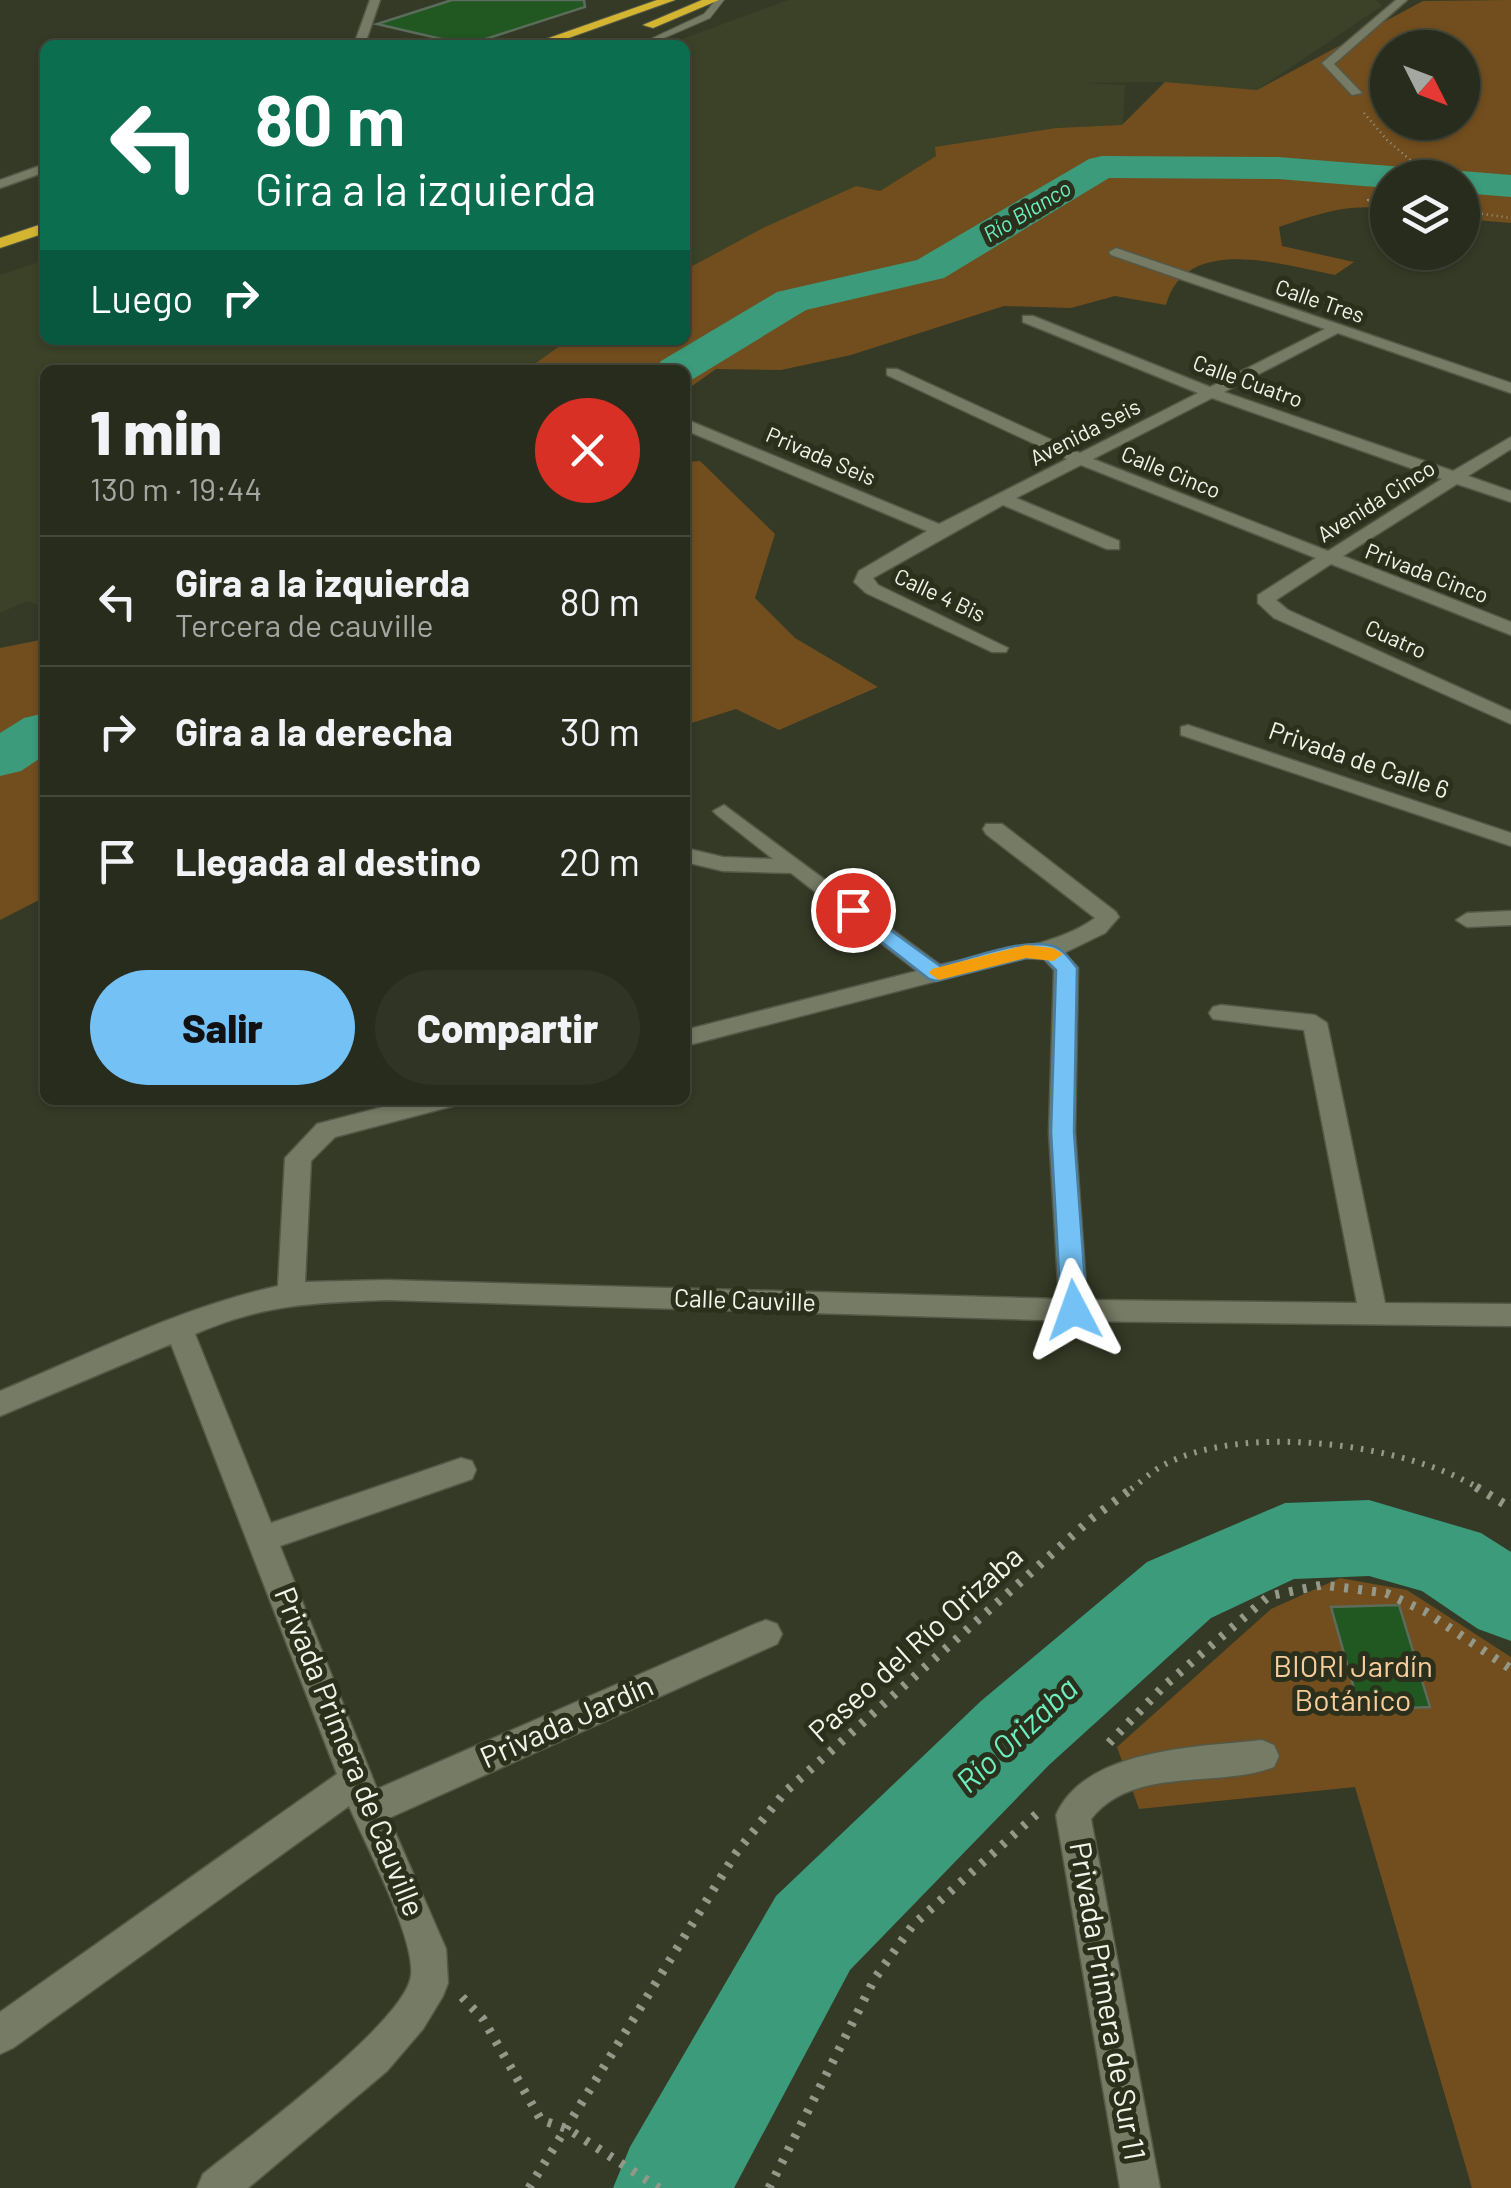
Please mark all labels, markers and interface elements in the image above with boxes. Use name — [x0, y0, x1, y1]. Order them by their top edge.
north arrow — [1370, 30, 1480, 140]
map controls — [1370, 30, 1480, 270]
text: 80 m — [255, 76, 405, 160]
icon: left — [90, 80, 220, 210]
button: layers — [1370, 160, 1480, 270]
text: Gira a la izquierda — [255, 161, 596, 215]
water label: Río Blanco — [978, 174, 1075, 246]
icon: right — [213, 270, 268, 325]
street label: Calle Tres — [1273, 273, 1368, 327]
text: Luego — [90, 275, 193, 321]
street label: Calle Cuatro — [1190, 348, 1307, 412]
street label: Avenida Seis — [1025, 392, 1144, 470]
text: 1 min — [90, 395, 222, 467]
button: close — [535, 398, 640, 503]
street label: Privada Seis — [763, 420, 880, 490]
street label: Calle Cinco — [1118, 439, 1225, 503]
street label: Avenida Cinco — [1312, 454, 1439, 547]
text: 130 m · 19:44 — [90, 469, 262, 507]
street label: Privada Cinco — [1362, 537, 1493, 607]
text: Gira a la izquierda — [175, 559, 470, 605]
street label: Calle 4 Bis — [891, 562, 990, 626]
icon: left — [90, 574, 145, 629]
text: 80 m — [560, 578, 640, 624]
text: Tercera de cauville — [175, 605, 434, 643]
street label: Cuatro — [1362, 613, 1431, 663]
icon: right — [90, 704, 145, 759]
text: Gira a la derecha — [175, 708, 453, 754]
text: 30 m — [560, 708, 640, 754]
street label: Privada de Calle 6 — [1265, 714, 1453, 804]
icon: arrive — [90, 834, 145, 889]
text: Llegada al destino — [175, 838, 481, 884]
text: 20 m — [559, 838, 640, 884]
pin — [811, 868, 896, 953]
icon: arrive — [826, 883, 881, 938]
button: Salir — [90, 970, 355, 1085]
button: Compartir — [375, 970, 640, 1085]
position arrow — [1022, 1258, 1126, 1362]
street label: Calle Cauville — [674, 1282, 816, 1316]
street label: Paseo del Río Orizaba — [802, 1538, 1030, 1750]
street label: Privada Primera de Cauville — [268, 1581, 433, 1921]
park label: BIORI Jardín Botánico — [1273, 1647, 1433, 1717]
street label: Privada Jardín — [474, 1666, 658, 1774]
water label: Río Orizaba — [948, 1669, 1086, 1801]
street label: Privada Primera de Sur 11 — [1063, 1839, 1155, 2163]

